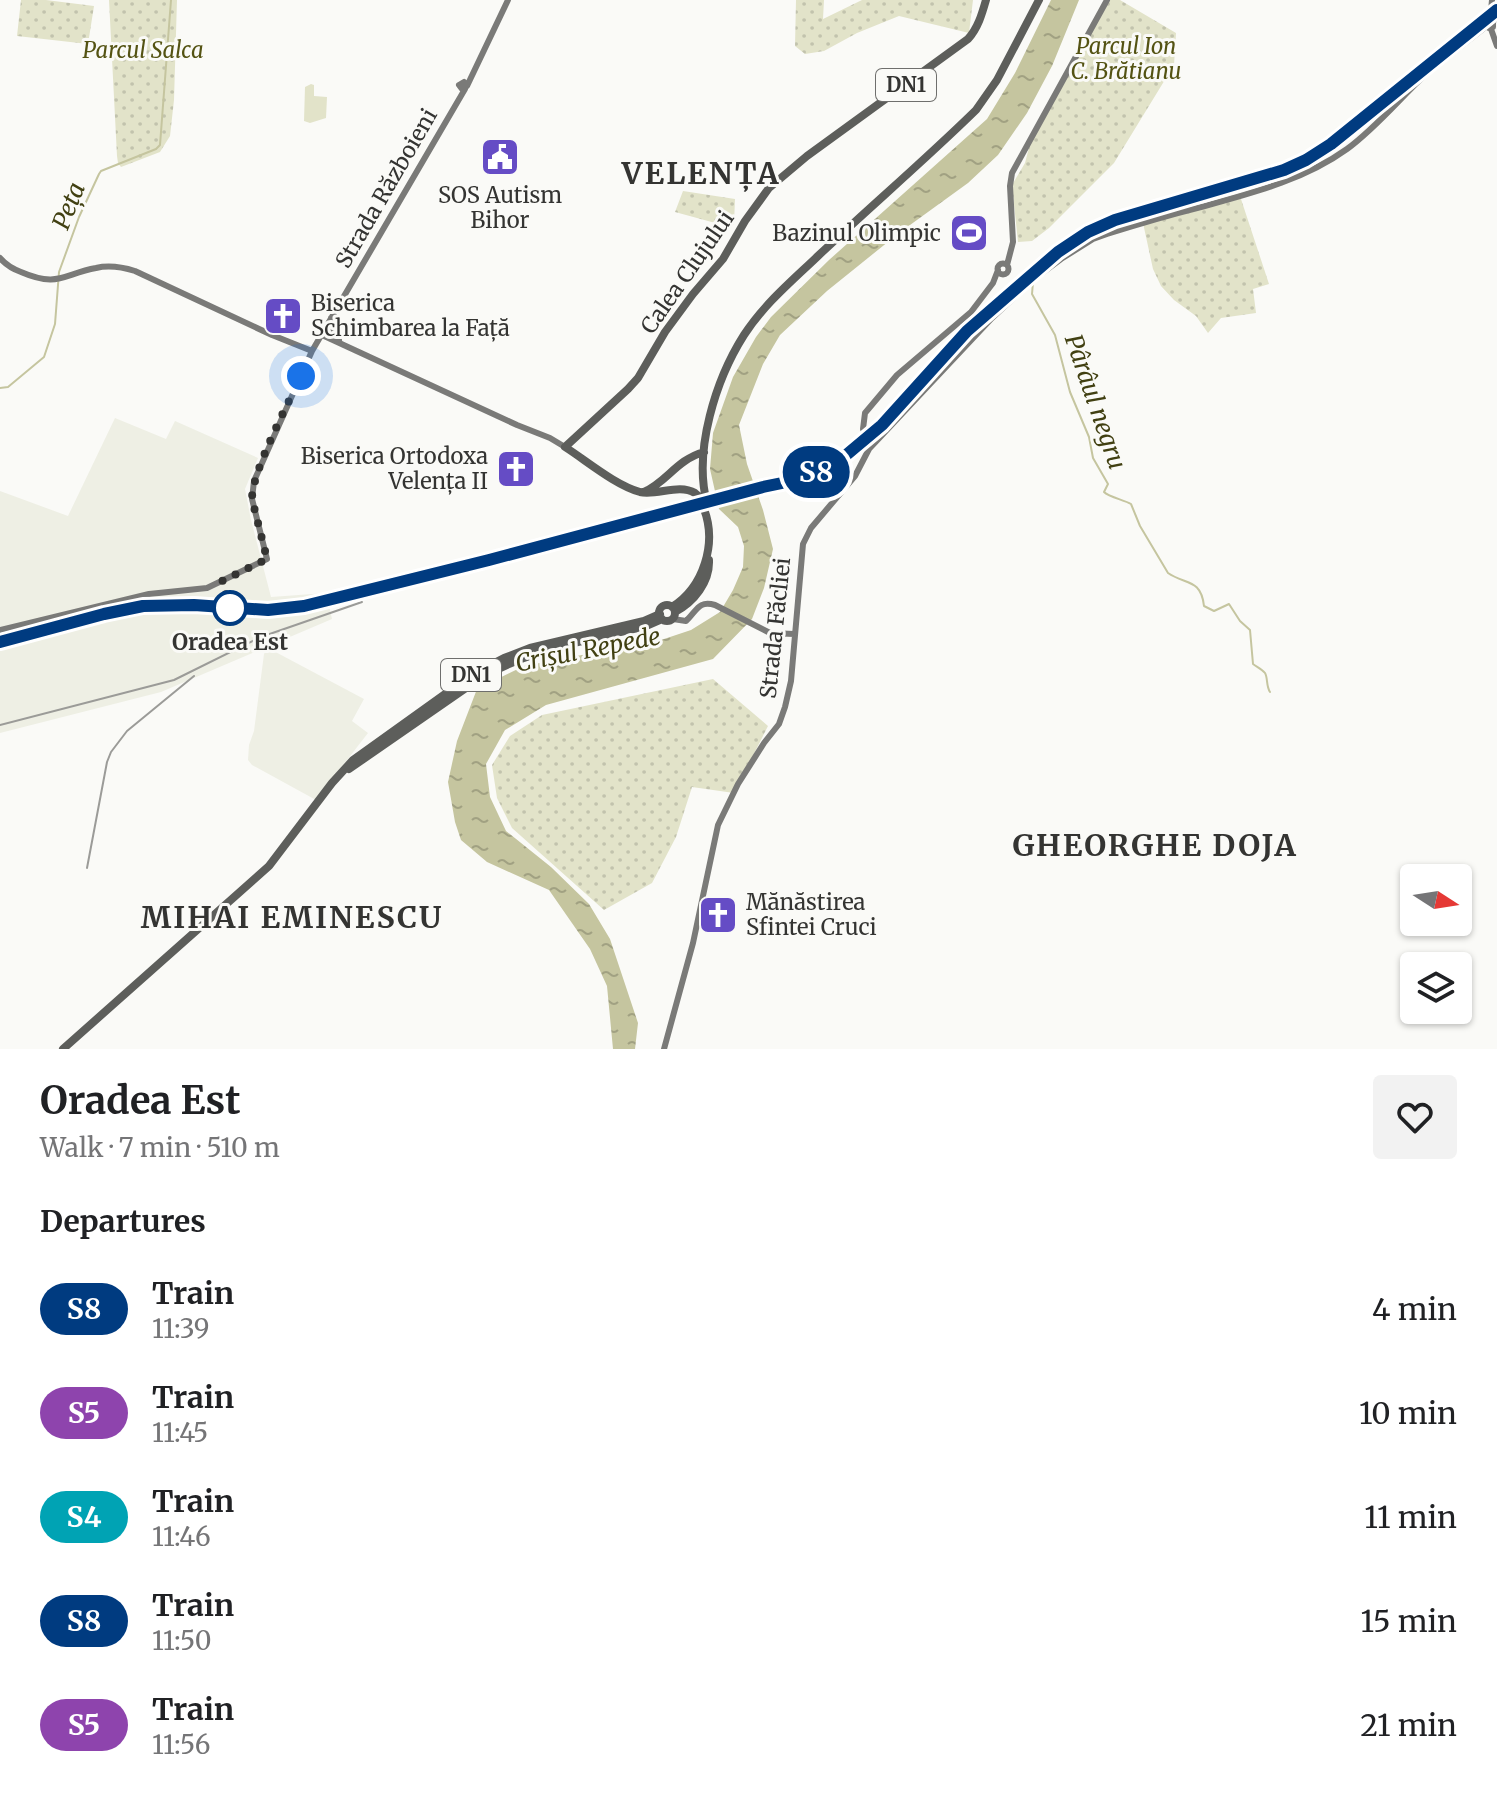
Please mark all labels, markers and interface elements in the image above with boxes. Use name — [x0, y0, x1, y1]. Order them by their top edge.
park label: Parcul Ion C. Brătianu — [1071, 32, 1181, 85]
park label: Parcul Salca — [82, 36, 204, 64]
road number: DN1 — [876, 69, 936, 101]
street label: Strada Războieni — [329, 103, 443, 273]
public building icon: SOS Autism Bihor — [479, 136, 521, 178]
district label: VELENȚA — [621, 154, 780, 192]
water label: Peța — [45, 178, 92, 234]
place label: SOS Autism Bihor — [438, 181, 562, 234]
street label: Calea Clujului — [634, 205, 740, 339]
sports icon: Bazinul Olimpic — [948, 212, 990, 254]
place label: Bazinul Olimpic — [772, 219, 941, 247]
place label: Biserica Schimbarea la Față — [311, 289, 510, 342]
church icon: Biserica Schimbarea la Față — [262, 295, 304, 337]
water label: Pârâul negru — [1058, 330, 1133, 473]
your location — [281, 356, 321, 396]
place label: Biserica Ortodoxa Velența II — [301, 442, 488, 495]
line badge: S8 — [780, 446, 852, 498]
church icon: Biserica Ortodoxa Velența II — [495, 448, 537, 490]
text: S8 — [799, 454, 833, 490]
street label: Strada Făcliei — [754, 556, 796, 700]
marker: Oradea Est — [213, 591, 247, 625]
water label: Crișul Repede — [513, 620, 663, 679]
place label: Oradea Est — [172, 628, 288, 656]
road number: DN1 — [441, 659, 501, 691]
district label: GHEORGHE DOJA — [1012, 826, 1298, 864]
north arrow — [1400, 864, 1472, 936]
map controls — [1400, 864, 1472, 1024]
place label: Mănăstirea Sfintei Cruci — [746, 888, 877, 941]
church icon: Mănăstirea Sfintei Cruci — [697, 894, 739, 936]
district label: MIHAI EMINESCU — [141, 898, 443, 936]
button: layers — [1400, 952, 1472, 1024]
button: heart — [1373, 1075, 1457, 1159]
text: Oradea Est — [40, 1077, 241, 1124]
text: Walk · 7 min · 510 m — [40, 1131, 280, 1164]
text: Departures — [40, 1202, 206, 1240]
text: Train — [152, 1274, 234, 1312]
text: 4 min — [1372, 1290, 1457, 1328]
text: S8 — [67, 1291, 101, 1327]
text: 11:39 — [152, 1312, 210, 1345]
text: Train — [152, 1378, 234, 1416]
text: 10 min — [1359, 1394, 1457, 1432]
text: S5 — [68, 1395, 100, 1431]
text: 11:45 — [152, 1416, 208, 1449]
text: Train — [152, 1482, 234, 1520]
text: 11 min — [1364, 1498, 1457, 1536]
text: S4 — [66, 1499, 102, 1535]
text: 11:46 — [152, 1520, 211, 1553]
text: Train — [152, 1586, 234, 1624]
text: 15 min — [1360, 1602, 1457, 1640]
text: S8 — [67, 1603, 101, 1639]
text: 11:50 — [152, 1624, 211, 1657]
text: Train — [152, 1690, 234, 1728]
text: 21 min — [1360, 1706, 1457, 1744]
text: S5 — [68, 1707, 100, 1743]
text: 11:56 — [152, 1728, 210, 1761]

